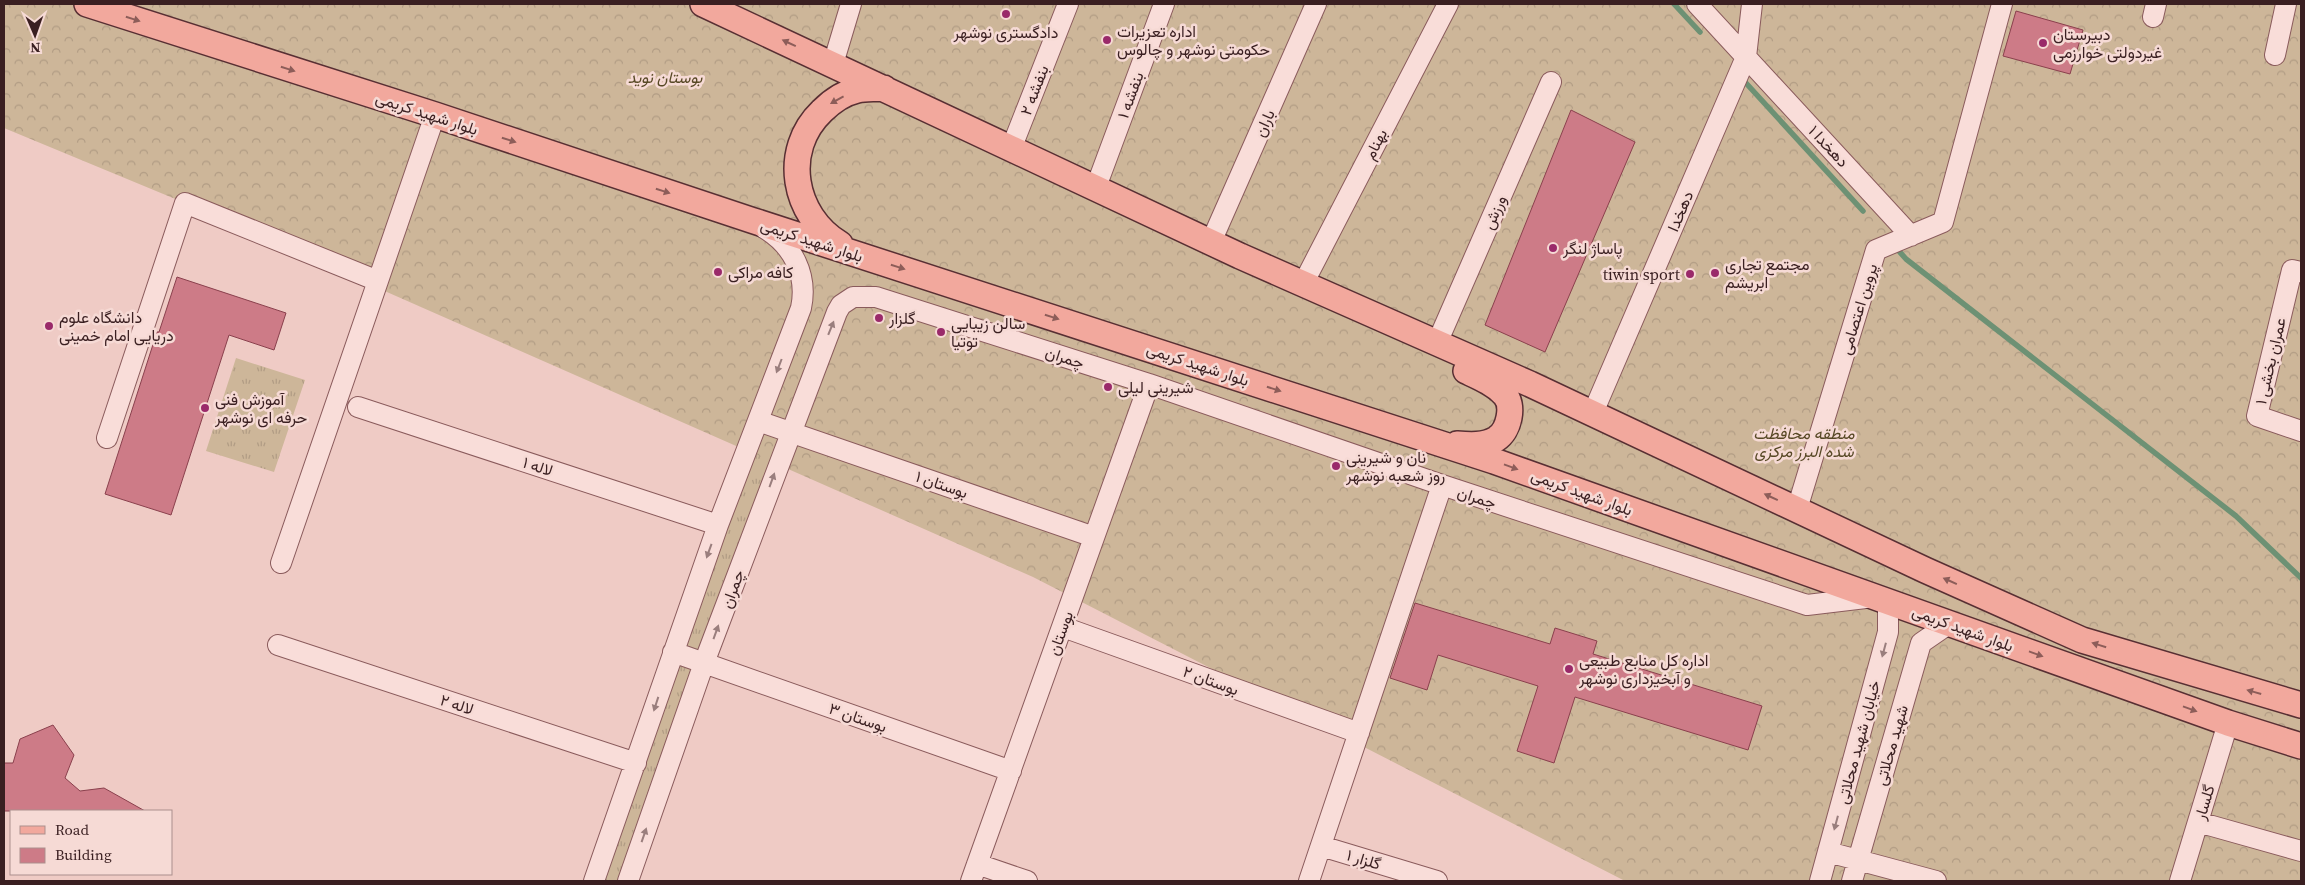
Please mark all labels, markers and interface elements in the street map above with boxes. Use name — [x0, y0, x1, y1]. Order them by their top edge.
marker: دادگستری نوشهر — [1000, 8, 1012, 20]
north arrow — [10, 10, 60, 60]
one-way arrow — [126, 15, 141, 23]
place label: اداره تعزیرات حکومتی نوشهر و چالوس — [1117, 20, 1270, 61]
place label: دادگستری نوشهر — [953, 21, 1058, 43]
place label: دبیرستان غیردولتی خوارزمی — [2053, 23, 2162, 63]
marker: اداره تعزیرات حکومتی نوشهر و چالوس — [1101, 34, 1113, 46]
marker: دبیرستان غیردولتی خوارزمی — [2037, 37, 2049, 49]
text: N — [30, 38, 41, 58]
one-way arrow — [782, 39, 796, 47]
street label: بنفشه ۲ — [1014, 62, 1054, 118]
one-way arrow — [280, 66, 295, 73]
park label: بوستان نوید — [628, 66, 704, 88]
street label: بنفشه ۱ — [1111, 69, 1149, 121]
street label: بلوار شهید کریمی — [373, 86, 481, 140]
one-way arrow — [831, 95, 844, 104]
street label: باران — [1248, 106, 1280, 140]
street label: دهخدا ۱ — [1804, 120, 1854, 172]
street label: بهنام — [1358, 125, 1392, 163]
one-way arrow — [502, 136, 517, 144]
street label: دهخدا — [1662, 187, 1698, 235]
one-way arrow — [656, 188, 671, 195]
street label: ورزش — [1477, 191, 1511, 233]
street label: بلوار شهید کریمی — [758, 213, 866, 267]
place label: پاساژ لنگر — [1562, 237, 1623, 260]
marker: پاساژ لنگر — [1547, 242, 1559, 254]
place label: مجتمع تجاری ابریشم — [1725, 253, 1809, 293]
place label: کافه مراکی — [728, 261, 793, 283]
street label: پروین اعتصامی — [1834, 261, 1883, 358]
place label: tiwin sport — [1603, 263, 1681, 285]
one-way arrow — [890, 264, 905, 272]
marker: کافه مراکی — [712, 266, 724, 278]
marker: مجتمع تجاری ابریشم — [1709, 267, 1721, 279]
marker: tiwin sport — [1684, 268, 1696, 280]
place label: دانشگاه علوم دریایی امام خمینی — [59, 306, 174, 346]
place label: گلزار — [888, 307, 915, 329]
marker: گلزار — [873, 312, 885, 324]
place label: سالن زیبایی توتیا — [951, 312, 1025, 352]
one-way arrow — [1045, 314, 1060, 322]
street label: عمران بخشی ۱ — [2249, 315, 2291, 407]
marker: دانشگاه علوم دریایی امام خمینی — [43, 320, 55, 332]
one-way arrow — [827, 321, 835, 336]
marker: سالن زیبایی توتیا — [935, 326, 947, 338]
street label: بلوار شهید کریمی — [1144, 337, 1252, 391]
street label: چمران — [1043, 340, 1087, 375]
one-way arrow — [774, 358, 782, 373]
place label: شیرینی لیلی — [1118, 376, 1194, 398]
marker: شیرینی لیلی — [1102, 381, 1114, 393]
one-way arrow — [1266, 386, 1281, 393]
place label: آموزش فنی حرفه ای نوشهر — [214, 388, 308, 428]
marker: آموزش فنی حرفه ای نوشهر — [199, 402, 211, 414]
park label: منطقه محافظت شده البرز مرکزی — [1753, 422, 1855, 462]
place label: نان و شیرینی روز شعبه نوشهر — [1345, 446, 1445, 486]
street label: لاله ۱ — [520, 451, 556, 481]
marker: نان و شیرینی روز شعبه نوشهر — [1330, 460, 1342, 472]
one-way arrow — [1504, 463, 1519, 471]
street label: بلوار شهید کریمی — [1528, 463, 1636, 521]
street label: بوستان ۱ — [913, 465, 971, 503]
one-way arrow — [768, 472, 776, 487]
street label: چمران — [1455, 480, 1499, 515]
one-way arrow — [1764, 493, 1778, 501]
one-way arrow — [705, 543, 712, 558]
street label: چمران — [715, 566, 750, 612]
one-way arrow — [1943, 577, 1957, 585]
street label: بلوار شهید کریمی — [1909, 599, 2017, 657]
street label: بوستان — [1042, 608, 1078, 658]
one-way arrow — [713, 625, 720, 640]
one-way arrow — [2091, 641, 2106, 649]
one-way arrow — [1879, 642, 1887, 657]
place label: اداره كل منابع طبيعی و آبخيزداری نوشهر — [1578, 649, 1709, 689]
one-way arrow — [2029, 651, 2044, 658]
street label: بوستان ۲ — [1180, 660, 1242, 700]
marker: اداره كل منابع طبيعی و آبخيزداری نوشهر — [1563, 663, 1575, 675]
street label: خیابان شهید محلاتی — [1831, 677, 1885, 806]
one-way arrow — [2247, 687, 2262, 695]
street label: لاله ۲ — [437, 688, 477, 720]
one-way arrow — [651, 697, 659, 712]
street label: بوستان ۳ — [826, 697, 890, 737]
street label: شهید محلاتی — [1869, 702, 1913, 788]
one-way arrow — [2182, 706, 2197, 713]
street label: گلسار — [2188, 782, 2220, 823]
legend — [10, 810, 172, 875]
one-way arrow — [1832, 816, 1840, 831]
text: Road — [55, 819, 89, 840]
one-way arrow — [640, 827, 648, 842]
street label: گلزار ۱ — [1344, 843, 1384, 875]
text: Building — [55, 844, 112, 865]

